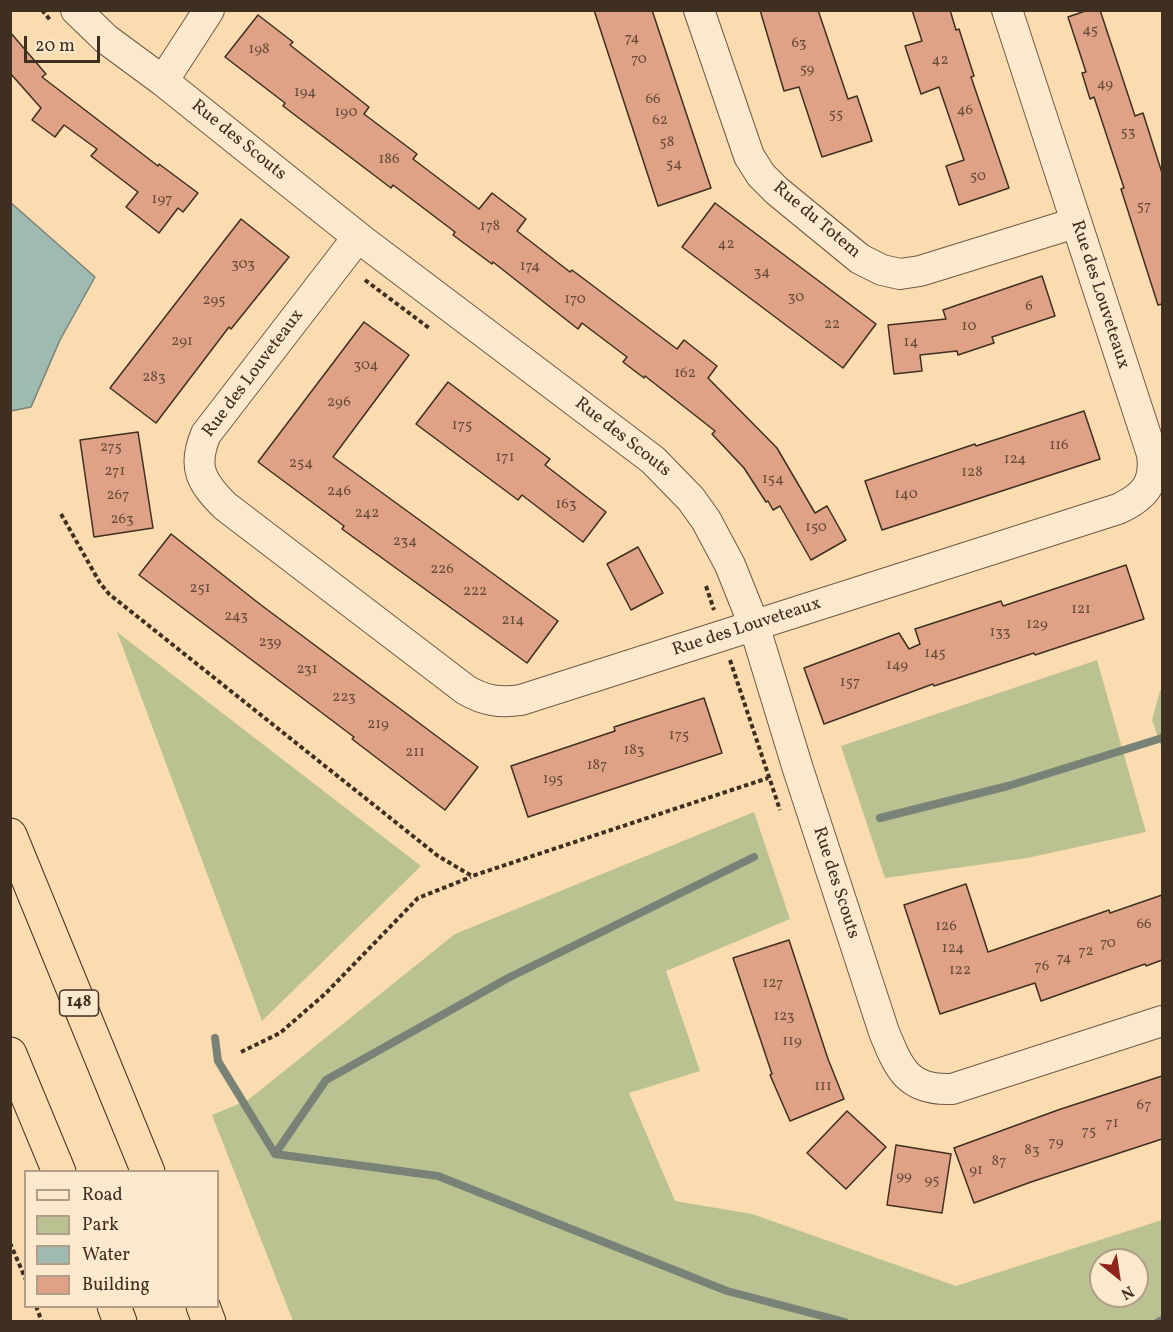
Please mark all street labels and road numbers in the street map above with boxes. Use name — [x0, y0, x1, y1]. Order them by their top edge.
street label: Rue des Scouts — [186, 96, 290, 186]
street label: Rue du Totem — [768, 178, 864, 264]
street label: Rue des Louveteaux — [1065, 218, 1133, 372]
street label: Rue des Louveteaux — [199, 306, 309, 442]
street label: Rue des Scouts — [570, 394, 674, 482]
street label: Rue des Louveteaux — [670, 594, 824, 662]
street label: Rue des Scouts — [807, 824, 863, 942]
road number: 148 — [60, 990, 98, 1016]

